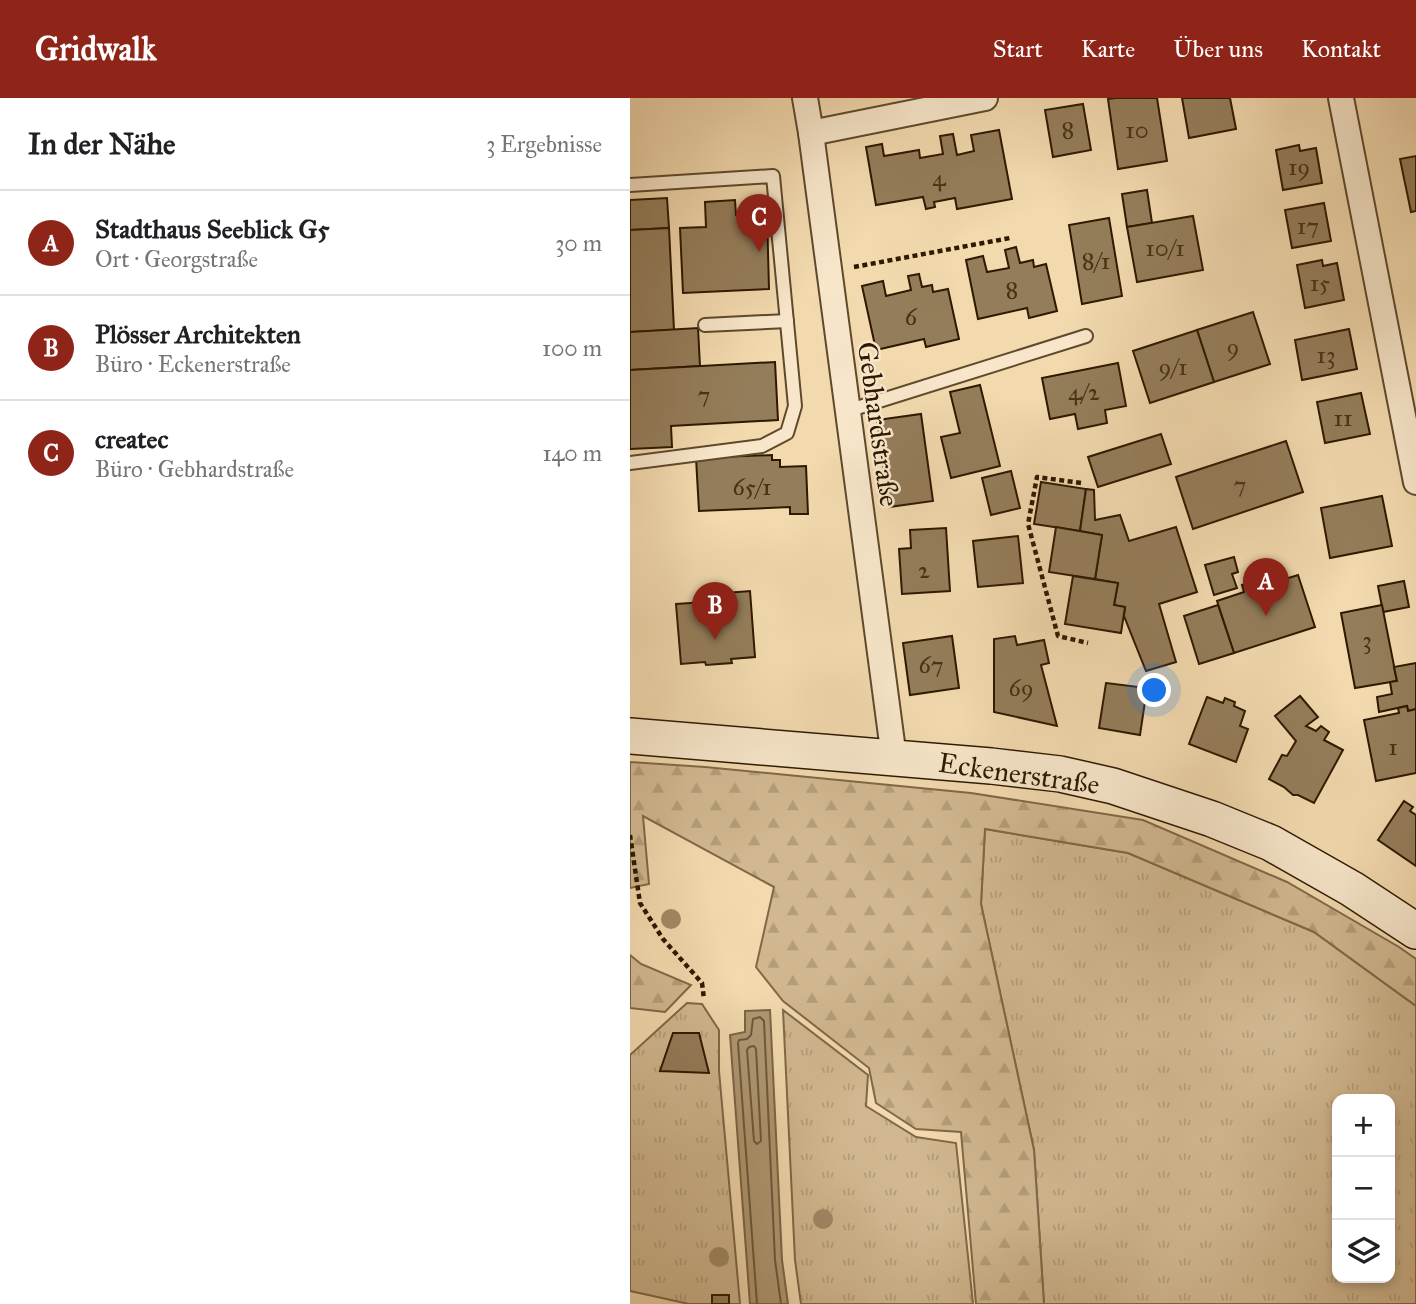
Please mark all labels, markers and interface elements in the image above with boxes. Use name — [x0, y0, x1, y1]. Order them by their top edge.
text: Gridwalk — [35, 29, 157, 69]
text: Start — [993, 34, 1043, 64]
text: Karte — [1081, 34, 1135, 64]
text: Über uns — [1173, 34, 1263, 64]
text: Kontakt — [1301, 34, 1381, 64]
house number: 8 — [1062, 115, 1074, 145]
house number: 10 — [1125, 115, 1149, 145]
text: In der Nähe — [28, 126, 176, 162]
text: 3 Ergebnisse — [486, 130, 602, 158]
house number: 19 — [1288, 152, 1310, 182]
house number: 4 — [932, 163, 946, 193]
pin: C — [736, 194, 782, 252]
house number: 17 — [1297, 211, 1319, 241]
text: Stadthaus Seeblick G5 — [95, 213, 330, 245]
text: A — [43, 229, 59, 257]
text: 30 m — [555, 229, 602, 257]
house number: 10/1 — [1145, 233, 1185, 263]
text: Ort · Georgstraße — [95, 245, 258, 273]
house number: 8/1 — [1082, 246, 1110, 276]
house number: 15 — [1310, 268, 1330, 298]
house number: 8 — [1006, 275, 1018, 305]
house number: 6 — [905, 302, 918, 332]
text: Plösser Architekten — [95, 318, 301, 350]
house number: 9 — [1227, 332, 1239, 362]
text: B — [43, 334, 59, 362]
text: 100 m — [542, 334, 602, 362]
street label: Gebhardstraße — [850, 339, 907, 509]
house number: 13 — [1316, 340, 1336, 370]
text: Büro · Eckenerstraße — [95, 350, 291, 378]
house number: 9/1 — [1159, 352, 1187, 382]
house number: 4/2 — [1068, 377, 1100, 407]
house number: 7 — [698, 380, 710, 410]
house number: 11 — [1334, 403, 1352, 433]
text: createc — [95, 423, 168, 455]
text: C — [43, 439, 59, 467]
text: 140 m — [542, 439, 602, 467]
text: Büro · Gebhardstraße — [95, 455, 294, 483]
house number: 7 — [1234, 470, 1246, 500]
house number: 65/1 — [732, 472, 772, 502]
house number: 2 — [918, 555, 930, 585]
pin: A — [1243, 558, 1289, 616]
pin: B — [692, 582, 738, 640]
house number: 3 — [1362, 625, 1372, 655]
house number: 67 — [918, 650, 944, 680]
house number: 69 — [1008, 673, 1034, 703]
your location — [1137, 673, 1171, 707]
house number: 1 — [1388, 732, 1398, 762]
street label: Eckenerstraße — [936, 745, 1102, 802]
map controls — [1332, 1094, 1395, 1283]
button: + — [1332, 1094, 1395, 1157]
button: − — [1332, 1157, 1395, 1220]
button: layers — [1332, 1220, 1395, 1283]

